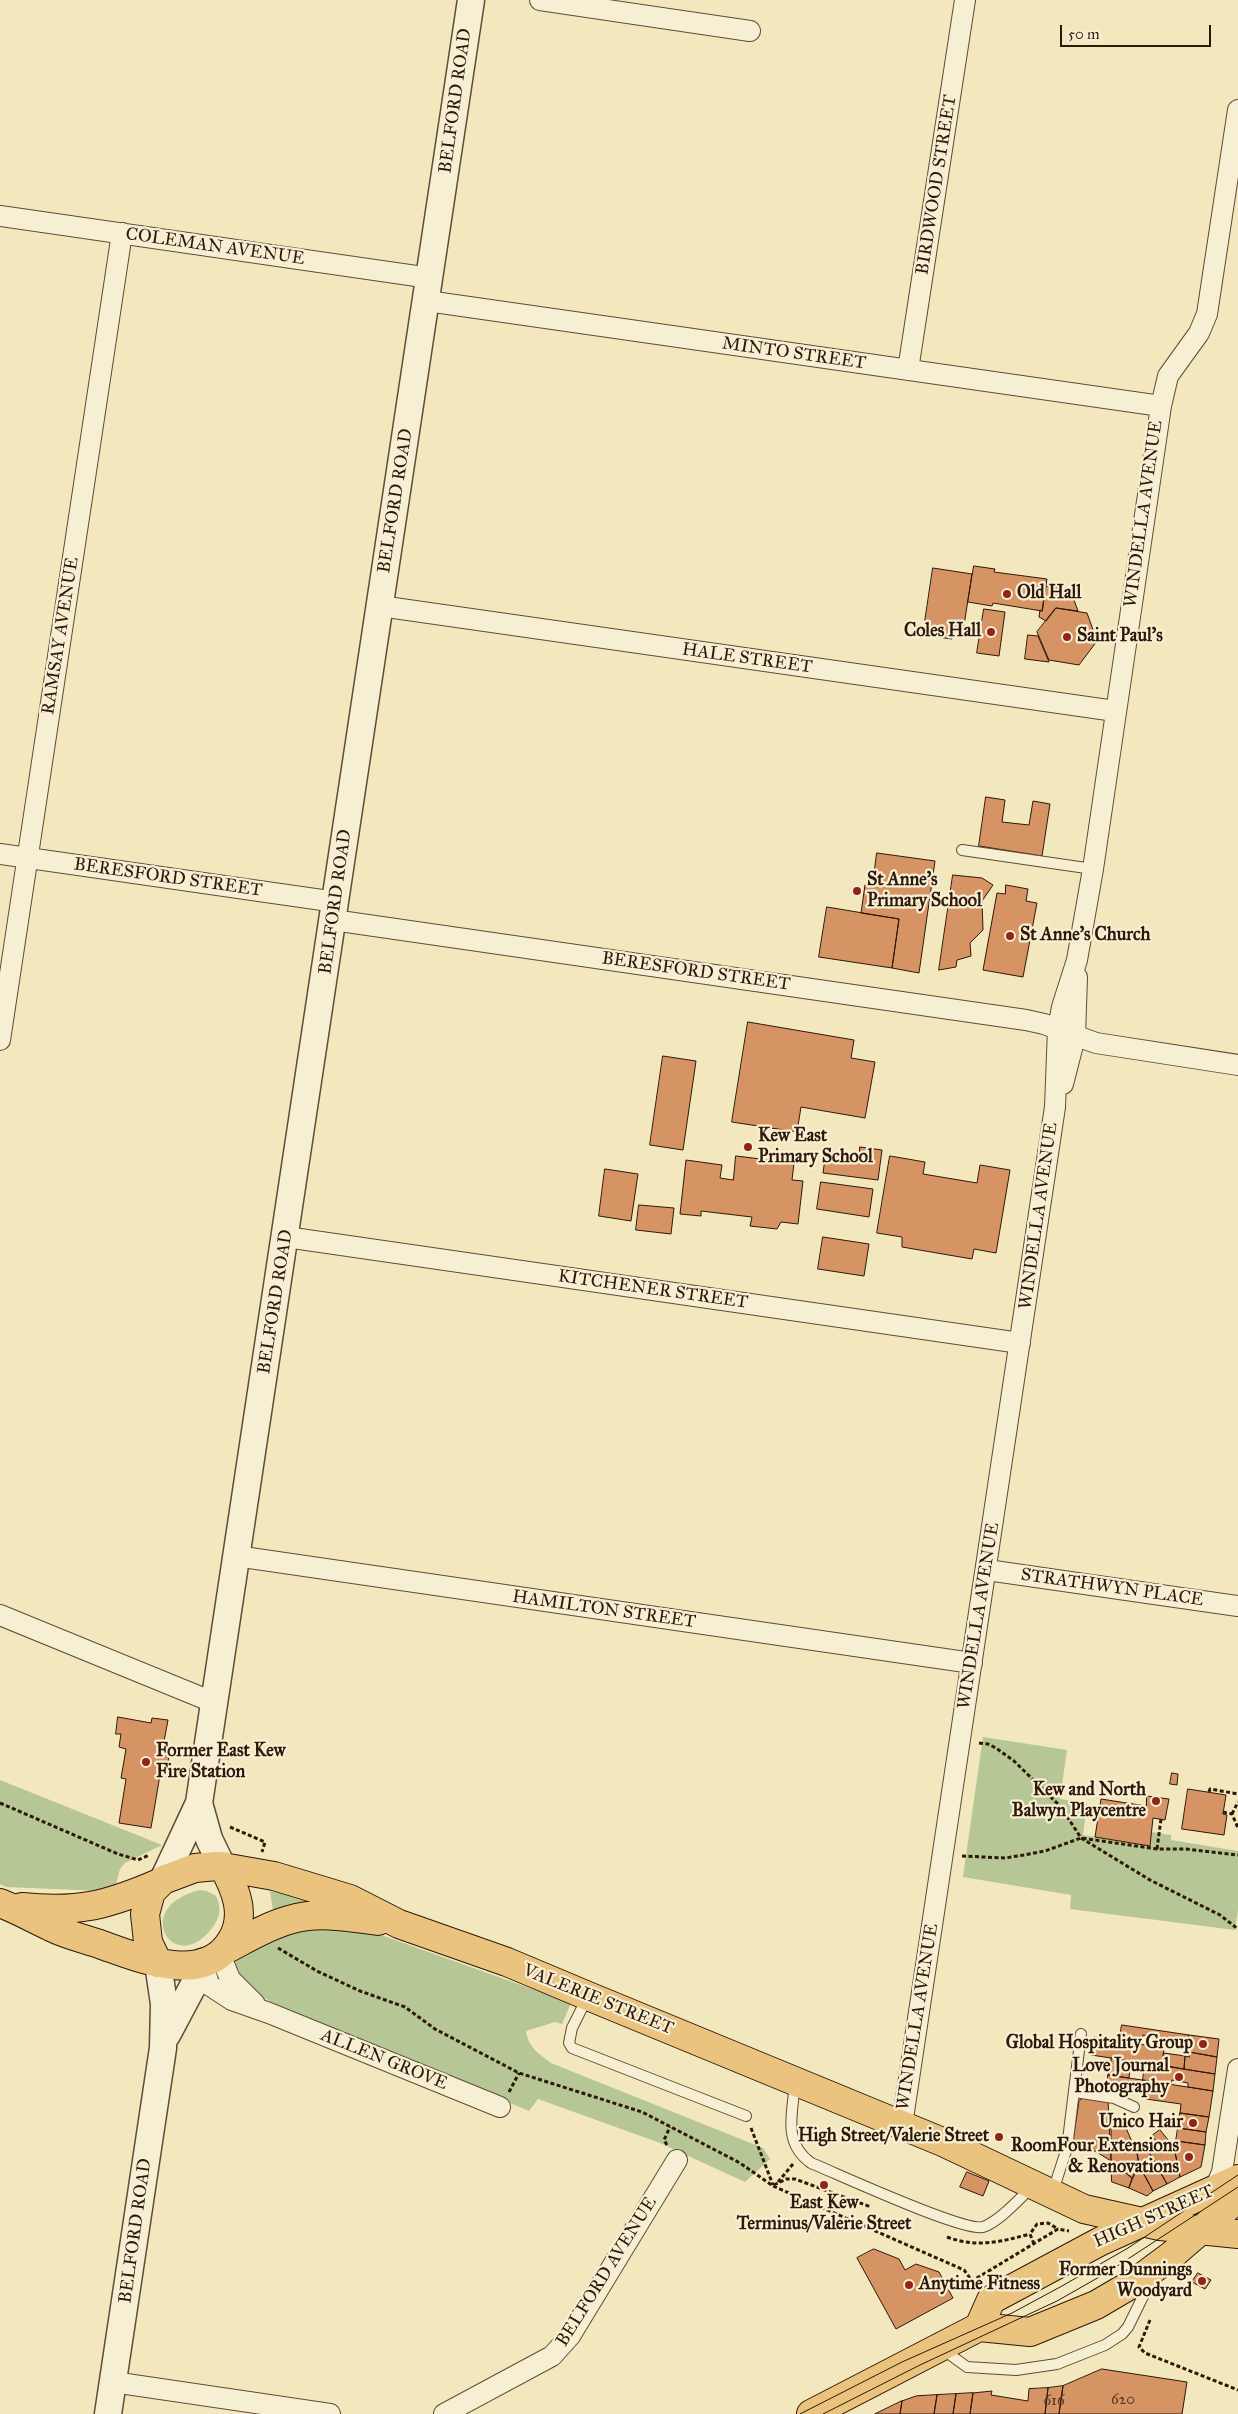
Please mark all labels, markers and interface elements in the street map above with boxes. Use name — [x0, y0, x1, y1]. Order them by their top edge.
scale bar — [1063, 15, 1214, 47]
text: 50 m — [1068, 25, 1100, 43]
street label: BELFORD ROAD — [435, 27, 477, 175]
street label: BIRDWOOD STREET — [912, 93, 962, 277]
street label: COLEMAN AVENUE — [124, 224, 306, 270]
street label: MINTO STREET — [721, 333, 867, 375]
street label: WINDELLA AVENUE — [1120, 419, 1168, 609]
street label: BELFORD ROAD — [374, 427, 418, 575]
street label: RAMSAY AVENUE — [38, 556, 84, 716]
place label: Old Hall — [1017, 583, 1081, 605]
marker: Old Hall — [1001, 588, 1013, 600]
place label: Coles Hall — [904, 621, 981, 643]
marker: Coles Hall — [985, 626, 997, 638]
place label: Saint Paul's — [1077, 626, 1163, 648]
marker: Saint Paul's — [1061, 631, 1073, 643]
street label: HALE STREET — [681, 639, 813, 679]
street label: BELFORD ROAD — [315, 828, 357, 976]
street label: BERESFORD STREET — [72, 854, 264, 902]
place label: St Anne's Primary School — [867, 870, 982, 912]
marker: St Anne's Primary School — [851, 885, 863, 897]
place label: St Anne's Church — [1020, 925, 1151, 947]
marker: St Anne's Church — [1004, 930, 1016, 942]
street label: BERESFORD STREET — [600, 948, 792, 996]
street label: WINDELLA AVENUE — [1015, 1121, 1063, 1311]
place label: Kew East Primary School — [758, 1126, 873, 1168]
marker: Kew East Primary School — [742, 1141, 754, 1153]
street label: BELFORD ROAD — [254, 1228, 298, 1376]
street label: KITCHENER STREET — [557, 1266, 749, 1314]
street label: WINDELLA AVENUE — [954, 1521, 1004, 1711]
street label: STRATHWYN PLACE — [1019, 1564, 1205, 1612]
street label: HAMILTON STREET — [511, 1586, 697, 1634]
place label: Former East Kew Fire Station — [156, 1741, 286, 1784]
marker: Former East Kew Fire Station — [140, 1756, 152, 1768]
place label: Kew and North Balwyn Playcentre — [1012, 1780, 1146, 1822]
marker: Kew and North Balwyn Playcentre — [1150, 1795, 1162, 1807]
street label: WINDELLA AVENUE — [893, 1922, 943, 2112]
street label: VALERIE STREET — [520, 1960, 676, 2040]
street label: ALLEN GROVE — [317, 2025, 451, 2095]
place label: Global Hospitality Group — [1006, 2033, 1193, 2055]
marker: Global Hospitality Group — [1197, 2038, 1209, 2050]
place label: Love Journal Photography — [1072, 2056, 1169, 2098]
marker: Love Journal Photography — [1173, 2071, 1185, 2083]
place label: Unico Hair — [1099, 2112, 1183, 2134]
marker: Unico Hair — [1187, 2117, 1199, 2129]
place label: High Street/Valerie Street — [798, 2126, 989, 2148]
marker: High Street/Valerie Street — [993, 2131, 1005, 2143]
place label: RoomFour Extensions & Renovations — [1011, 2136, 1179, 2178]
marker: RoomFour Extensions & Renovations — [1183, 2151, 1195, 2163]
street label: BELFORD ROAD — [115, 2157, 157, 2305]
marker: East Kew Terminus/Valerie Street — [818, 2179, 830, 2191]
street label: HIGH STREET — [1091, 2181, 1217, 2253]
street label: BELFORD AVENUE — [552, 2193, 662, 2351]
place label: East Kew Terminus/Valerie Street — [737, 2193, 911, 2236]
place label: Former Dunnings Woodyard — [1059, 2260, 1192, 2302]
place label: Anytime Fitness — [919, 2274, 1040, 2296]
marker: Former Dunnings Woodyard — [1196, 2275, 1208, 2287]
marker: Anytime Fitness — [903, 2279, 915, 2291]
house number: 620 — [1111, 2391, 1135, 2409]
house number: 616 — [1043, 2392, 1065, 2410]

